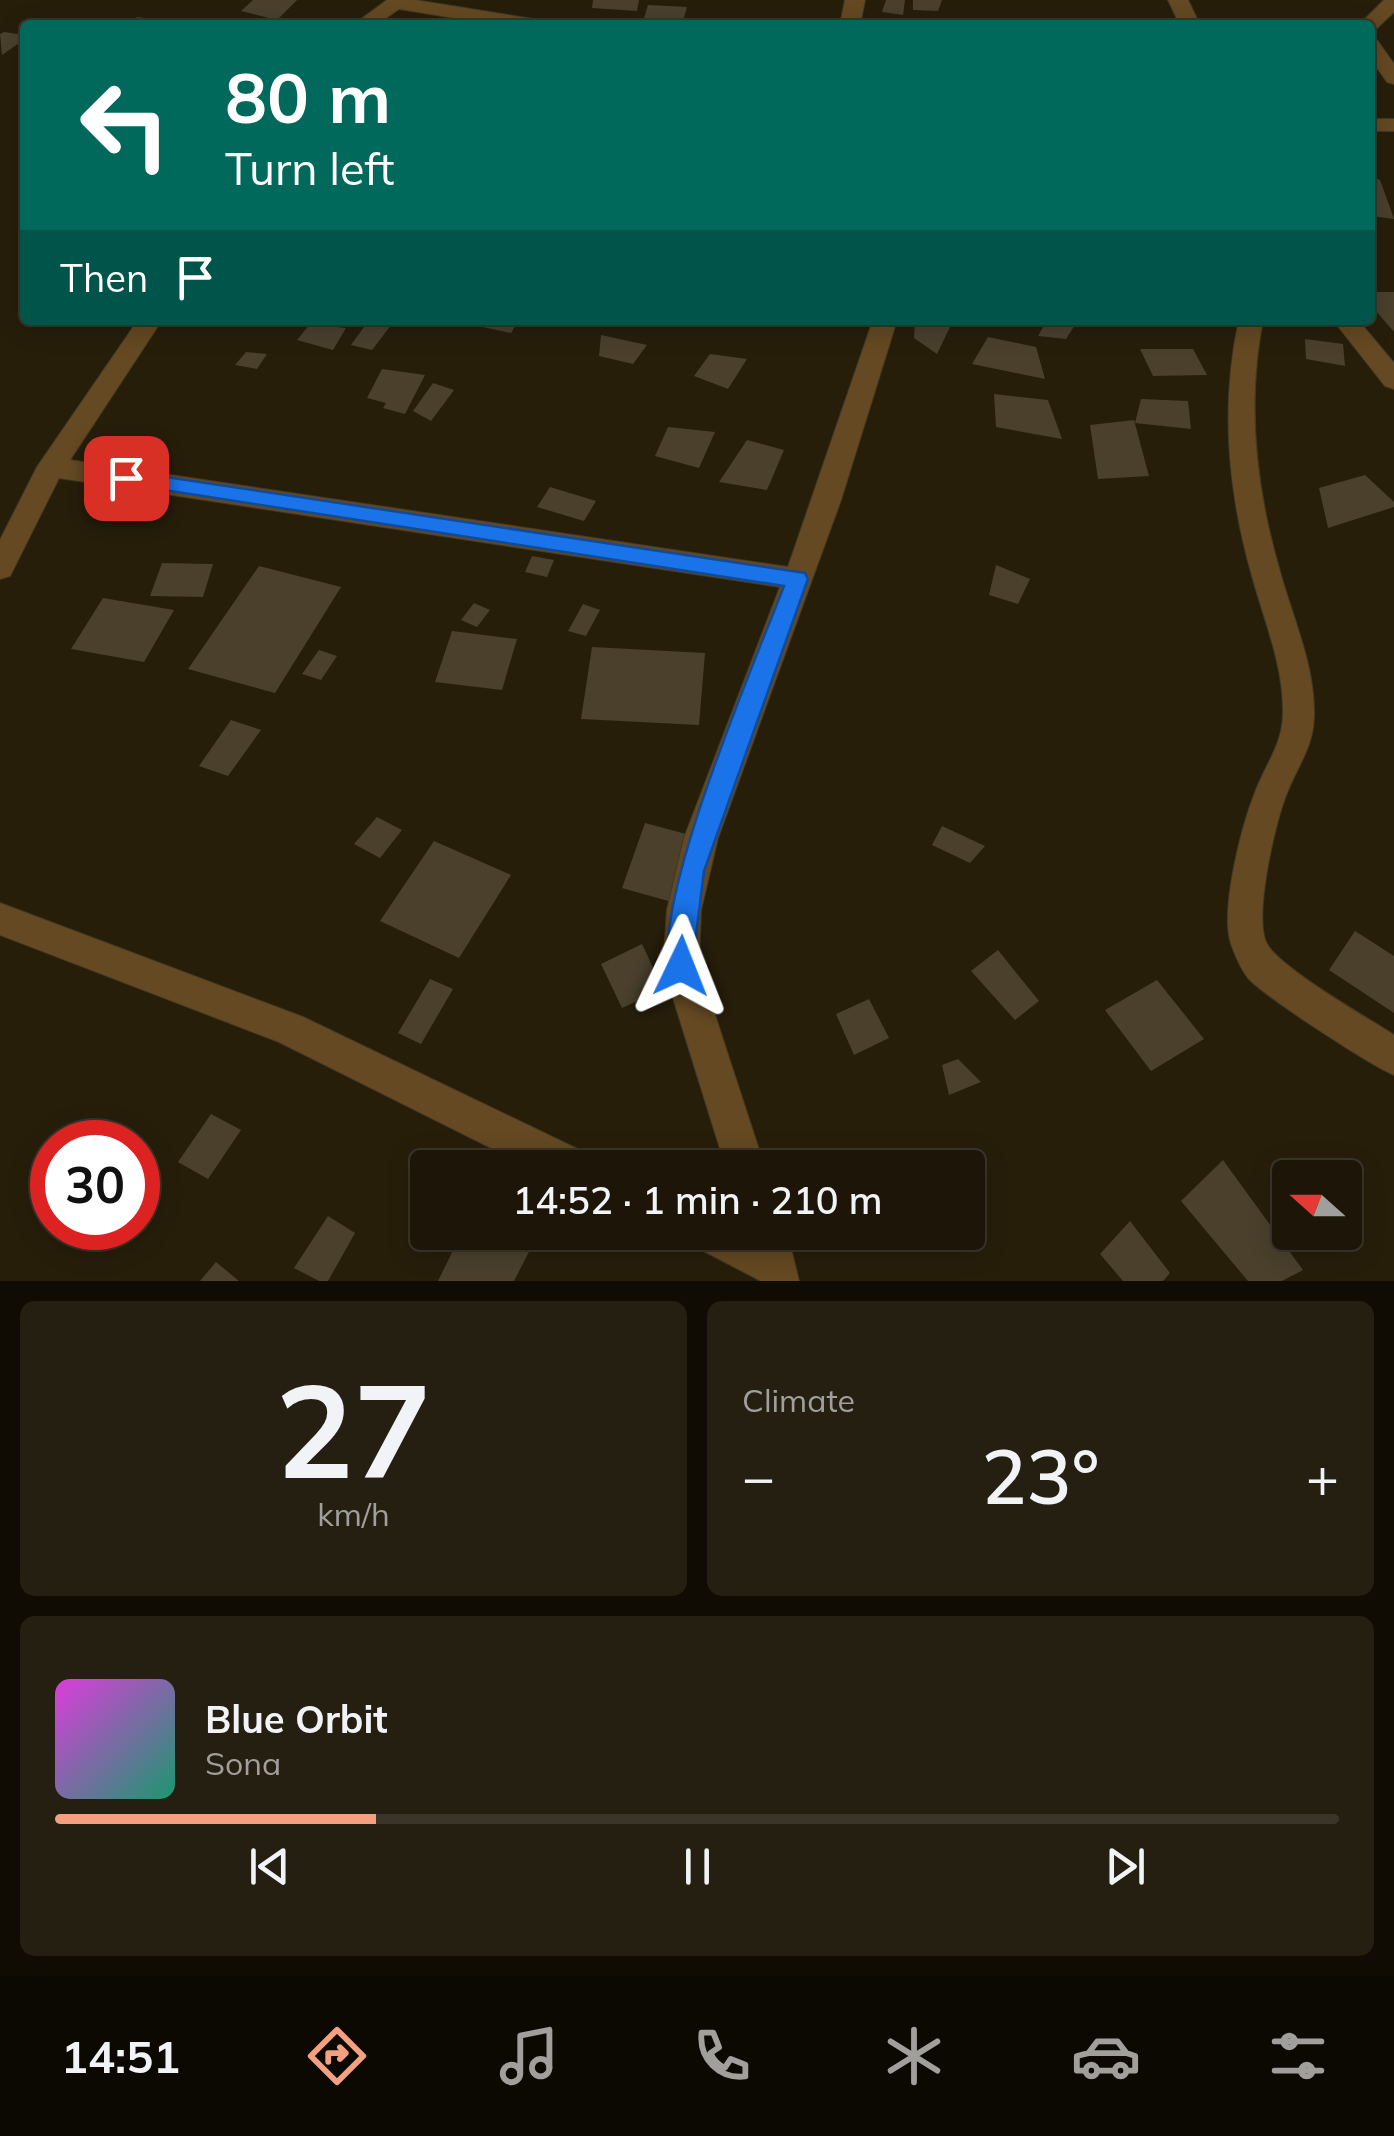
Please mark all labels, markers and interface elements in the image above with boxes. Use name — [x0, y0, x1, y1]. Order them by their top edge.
text: 80 m — [225, 53, 391, 141]
icon: left — [60, 60, 190, 190]
text: Turn left — [225, 140, 394, 196]
icon: arrive — [168, 250, 223, 305]
text: Then — [60, 254, 148, 302]
pin — [84, 436, 169, 521]
icon: arrive — [99, 451, 154, 506]
position arrow — [629, 914, 733, 1018]
speed limit sign: 30 — [30, 1120, 160, 1250]
north arrow — [1272, 1160, 1362, 1250]
map controls — [1272, 1160, 1362, 1250]
text: 14:52 · 1 min · 210 m — [512, 1176, 883, 1224]
text: 27 — [275, 1347, 432, 1511]
text: Climate — [742, 1380, 855, 1420]
text: 23° — [981, 1429, 1100, 1523]
text: − — [742, 1442, 775, 1511]
text: + — [1306, 1442, 1339, 1511]
text: km/h — [317, 1494, 390, 1534]
text: Blue Orbit — [205, 1695, 388, 1743]
text: Sona — [205, 1743, 281, 1783]
icon: previous — [242, 1839, 297, 1894]
icon: pause — [670, 1839, 725, 1894]
icon: next — [1098, 1839, 1153, 1894]
icon: directions — [302, 2021, 372, 2091]
icon: music — [494, 2021, 564, 2091]
icon: phone — [687, 2021, 757, 2091]
icon: climate — [879, 2021, 949, 2091]
icon: car — [1071, 2021, 1141, 2091]
icon: filters — [1263, 2021, 1333, 2091]
text: 14:51 — [61, 2028, 180, 2084]

